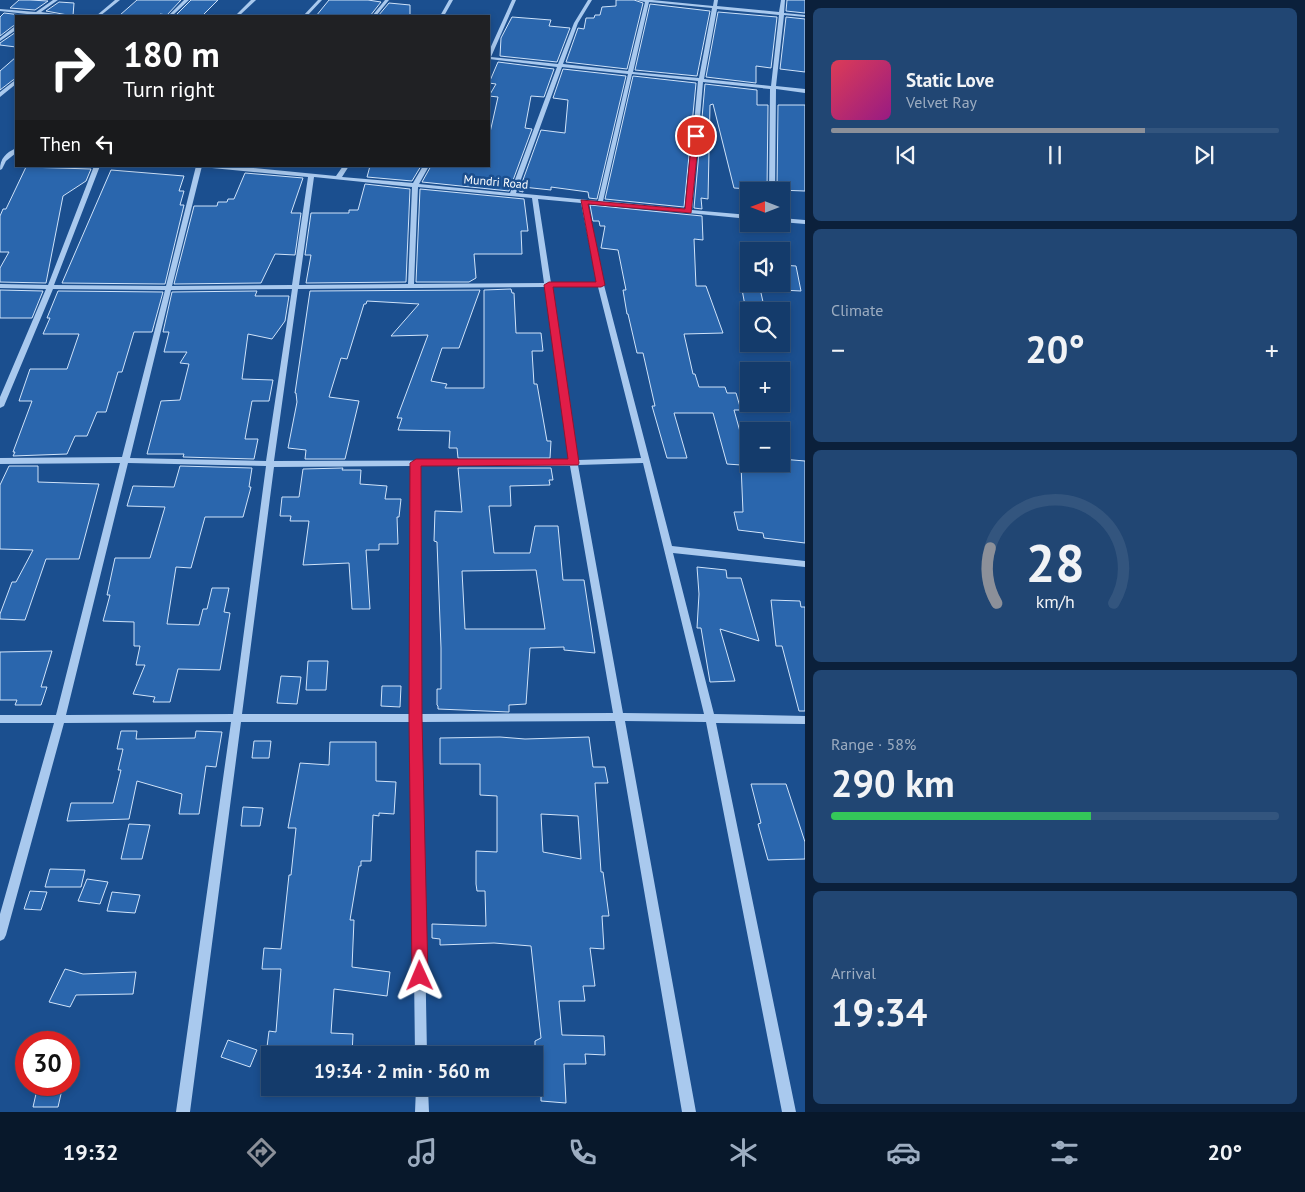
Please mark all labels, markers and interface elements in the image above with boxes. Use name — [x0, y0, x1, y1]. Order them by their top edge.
text: 180 m — [123, 31, 220, 77]
icon: right — [40, 35, 105, 100]
text: Static Love — [906, 68, 994, 92]
text: Turn right — [123, 75, 215, 103]
text: Velvet Ray — [906, 92, 977, 112]
pin — [675, 115, 717, 157]
icon: arrive — [682, 122, 710, 150]
icon: left — [91, 130, 119, 158]
text: Then — [40, 132, 81, 156]
icon: previous — [892, 141, 920, 169]
icon: pause — [1041, 141, 1069, 169]
icon: next — [1190, 141, 1218, 169]
street label: Mundri Road — [463, 171, 529, 192]
north arrow — [740, 182, 790, 232]
map controls — [740, 182, 790, 472]
button: sound — [740, 242, 790, 292]
text: Climate — [831, 300, 883, 320]
button: search — [740, 302, 790, 352]
text: 20° — [1025, 324, 1085, 373]
text: − — [831, 331, 845, 368]
text: + — [1265, 331, 1279, 368]
button: + — [740, 362, 790, 412]
button: − — [740, 422, 790, 472]
text: 28 — [1026, 529, 1084, 596]
text: km/h — [1035, 590, 1075, 613]
text: Range · 58% — [831, 734, 916, 754]
text: 290 km — [831, 758, 955, 807]
position arrow — [393, 949, 445, 1001]
text: Arrival — [831, 963, 876, 983]
text: 19:34 — [831, 987, 927, 1036]
speed limit sign: 30 — [15, 1031, 80, 1096]
text: 19:34 · 2 min · 560 m — [314, 1059, 490, 1083]
icon: directions — [244, 1135, 279, 1170]
icon: music — [405, 1135, 440, 1170]
icon: phone — [565, 1135, 600, 1170]
icon: climate — [726, 1135, 761, 1170]
icon: car — [886, 1135, 921, 1170]
icon: filters — [1047, 1135, 1082, 1170]
text: 19:32 — [63, 1138, 119, 1166]
text: 20° — [1208, 1138, 1242, 1166]

